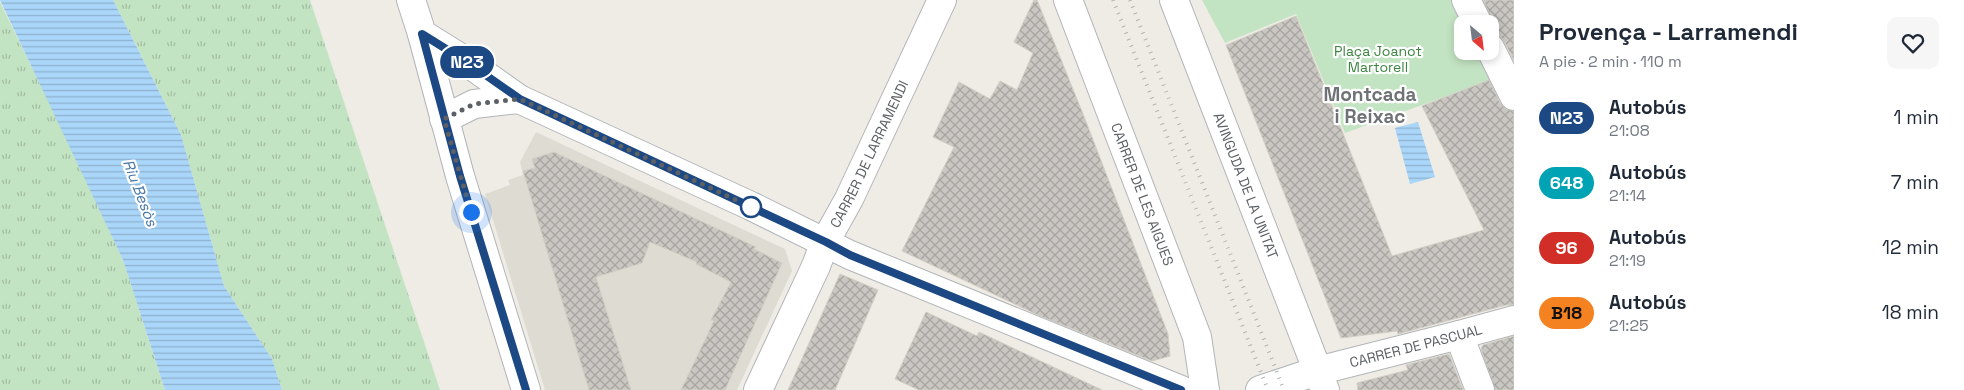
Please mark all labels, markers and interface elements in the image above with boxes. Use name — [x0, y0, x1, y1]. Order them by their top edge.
north arrow — [1454, 15, 1499, 60]
map controls — [1454, 15, 1499, 60]
text: Provença - Larramendi — [1539, 16, 1798, 47]
button: heart — [1887, 17, 1939, 69]
park label: Plaça Joanot Martorell — [1334, 42, 1422, 76]
line badge: N23 — [438, 46, 496, 78]
text: N23 — [450, 50, 484, 73]
text: A pie · 2 min · 110 m — [1539, 51, 1682, 72]
street label: CARRER DE LARRAMENDI — [826, 77, 912, 231]
district label: Montcada i Reixac — [1323, 82, 1417, 129]
text: Autobús — [1609, 95, 1686, 120]
text: 1 min — [1894, 105, 1939, 130]
text: N23 — [1550, 106, 1583, 129]
street label: AVINGUDA DE LA UNITAT — [1209, 110, 1282, 261]
street label: CARRER DE LES AIGUES — [1107, 120, 1178, 268]
text: 21:08 — [1609, 120, 1650, 141]
water label: Riu Besòs — [119, 157, 162, 230]
text: Autobús — [1609, 160, 1686, 185]
text: 7 min — [1891, 170, 1939, 195]
text: 648 — [1550, 171, 1583, 194]
text: 21:14 — [1609, 185, 1646, 206]
unlabelled marker — [740, 196, 762, 218]
your location — [459, 200, 484, 225]
text: Autobús — [1609, 225, 1686, 250]
text: 12 min — [1882, 235, 1939, 260]
text: 96 — [1555, 236, 1578, 259]
text: 21:19 — [1609, 250, 1646, 271]
text: Autobús — [1609, 290, 1686, 315]
text: 18 min — [1882, 300, 1939, 325]
text: B18 — [1551, 301, 1582, 324]
text: 21:25 — [1609, 315, 1649, 336]
street label: CARRER DE PASCUAL — [1348, 320, 1484, 371]

